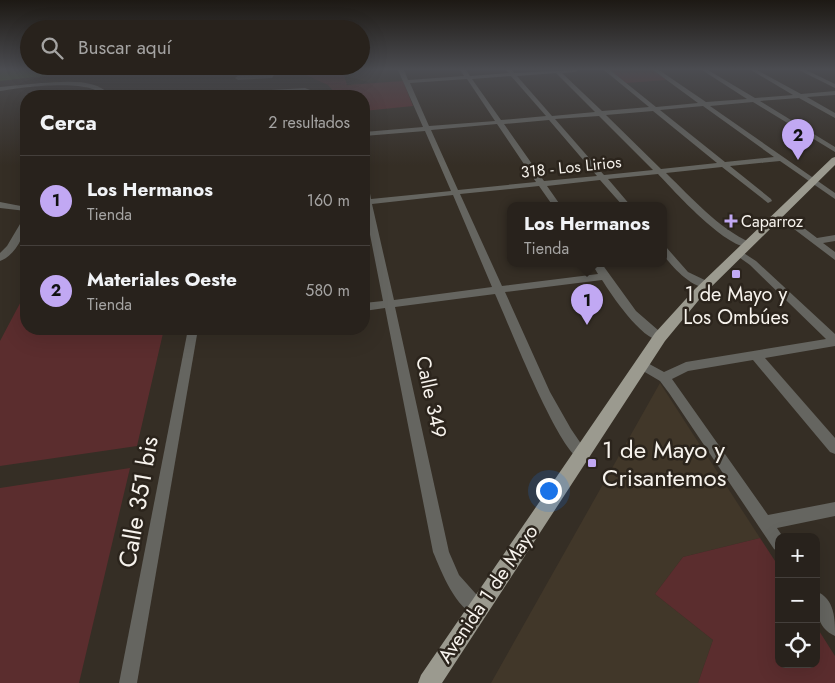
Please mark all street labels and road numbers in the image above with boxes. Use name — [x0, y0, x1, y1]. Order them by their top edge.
street label: 318 - Los Lirios — [520, 150, 622, 184]
street label: Calle 349 — [408, 353, 454, 441]
street label: Calle 351 bis — [109, 434, 167, 570]
street label: Avenida 1 de Mayo — [431, 519, 545, 669]

